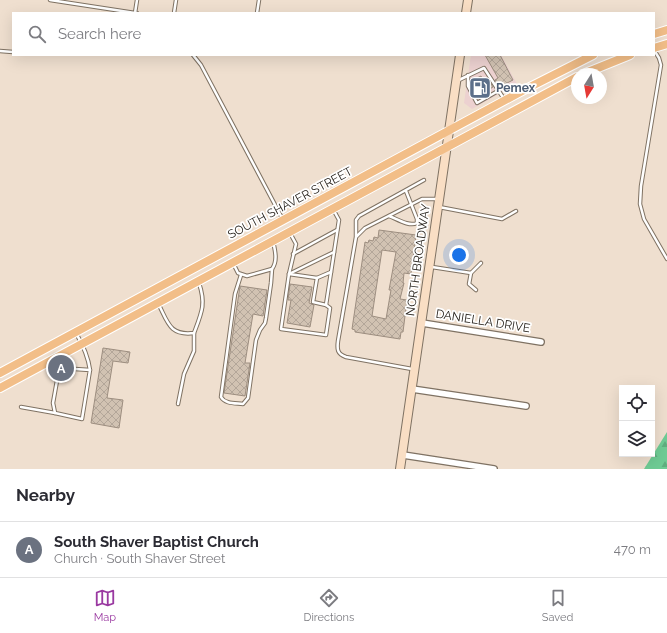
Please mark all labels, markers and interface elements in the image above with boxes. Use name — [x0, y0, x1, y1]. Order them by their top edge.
search box — [12, 12, 655, 56]
icon: search — [26, 23, 48, 45]
text: Search here — [58, 25, 141, 43]
north arrow — [571, 68, 607, 104]
fuel station icon: Pemex — [467, 75, 493, 101]
place label: Pemex — [496, 81, 536, 95]
street label: SOUTH SHAVER STREET — [225, 164, 355, 242]
street label: NORTH BROADWAY — [403, 203, 433, 317]
your location — [449, 245, 469, 265]
street label: DANIELLA DRIVE — [435, 307, 531, 335]
pin: A — [48, 353, 74, 383]
map controls — [619, 385, 655, 457]
button: locate — [619, 385, 655, 421]
button: layers — [619, 421, 655, 457]
text: Nearby — [16, 485, 75, 505]
text: South Shaver Baptist Church — [54, 533, 259, 551]
text: A — [25, 542, 33, 557]
text: 470 m — [614, 542, 651, 557]
text: Church · South Shaver Street — [54, 551, 225, 566]
tab: Map — [94, 587, 116, 624]
tab: Directions — [304, 587, 354, 624]
tab: Saved — [542, 587, 573, 624]

